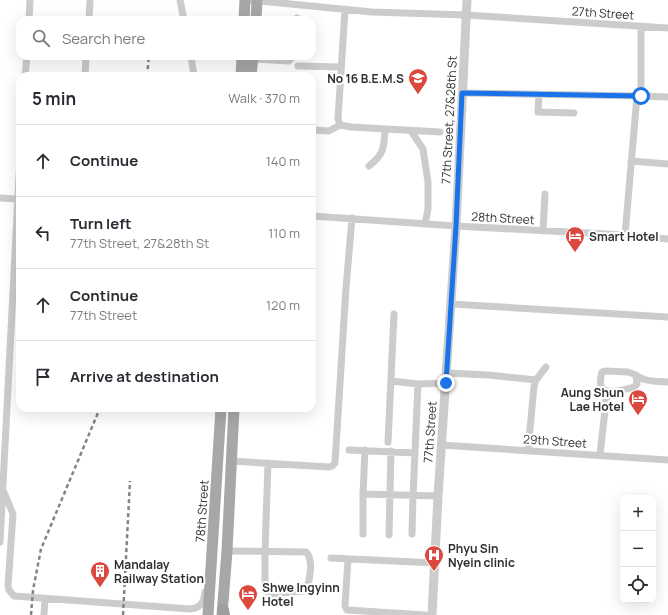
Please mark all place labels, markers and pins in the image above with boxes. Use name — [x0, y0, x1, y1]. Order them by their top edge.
school or university icon: No 16 B.E.M.S — [407, 67, 429, 95]
place label: No 16 B.E.M.S — [327, 70, 404, 87]
hotel icon: Smart Hotel — [564, 225, 586, 253]
place label: Smart Hotel — [589, 228, 659, 245]
place label: Aung Shun Lae Hotel — [561, 384, 624, 415]
hotel icon: Aung Shun Lae Hotel — [627, 388, 649, 416]
place label: Phyu Sin Nyein clinic — [448, 540, 515, 571]
hospital icon: Phyu Sin Nyein clinic — [423, 544, 445, 572]
place label: Mandalay Railway Station — [114, 556, 204, 587]
building icon: Mandalay Railway Station — [89, 560, 111, 588]
place label: Shwe Ingyinn Hotel — [262, 579, 340, 610]
hotel icon: Shwe Ingyinn Hotel — [237, 583, 259, 611]

